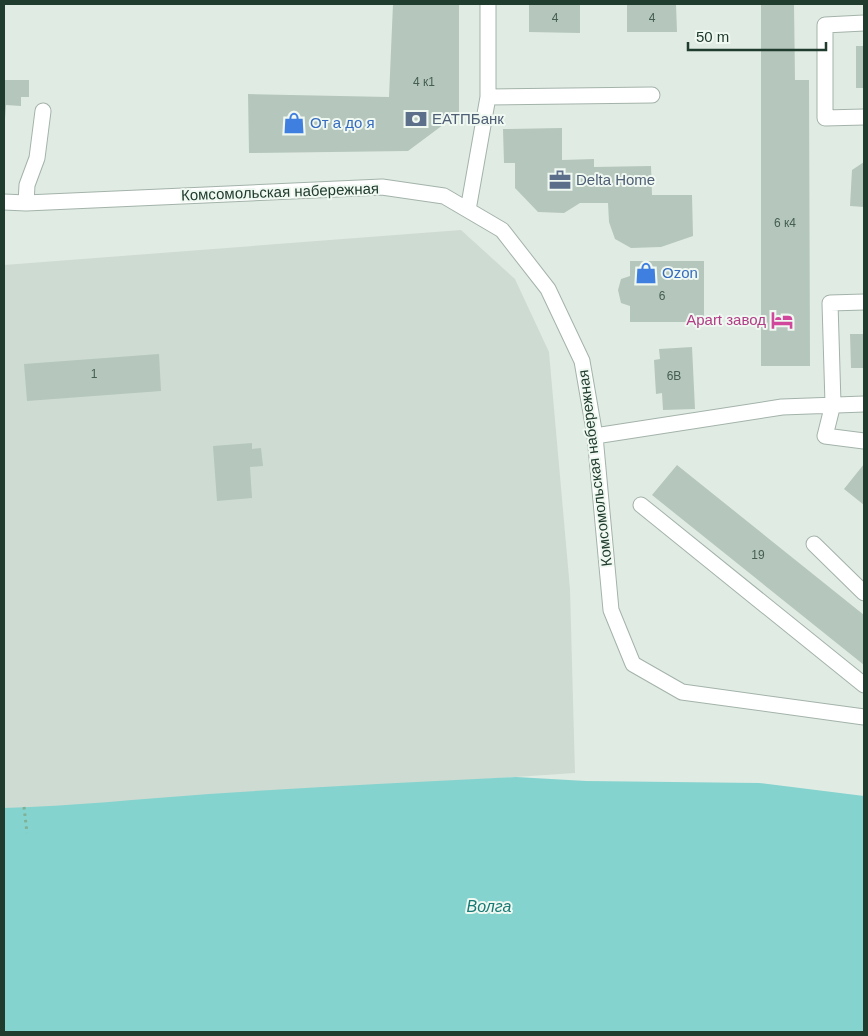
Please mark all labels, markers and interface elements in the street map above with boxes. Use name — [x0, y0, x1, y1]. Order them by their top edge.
house number: 4 — [552, 11, 559, 25]
house number: 4 — [649, 11, 656, 25]
scale bar — [688, 20, 826, 52]
text: 50 m — [696, 28, 729, 45]
house number: 4 к1 — [413, 75, 435, 89]
bank icon: ЕАТПБанк — [403, 106, 429, 132]
shop icon: От а до я — [281, 110, 307, 136]
place label: ЕАТПБанк — [432, 110, 504, 127]
place label: От а до я — [310, 114, 375, 131]
office icon: Delta Home — [547, 167, 573, 193]
place label: Delta Home — [576, 171, 655, 188]
street label: Комсомольская набережная — [181, 180, 379, 203]
house number: 6 к4 — [774, 216, 796, 230]
shop icon: Ozon — [633, 260, 659, 286]
place label: Ozon — [662, 264, 698, 281]
house number: 6 — [659, 289, 666, 303]
hotel icon: Apart завод — [769, 307, 795, 333]
place label: Apart завод — [686, 311, 766, 328]
house number: 1 — [91, 367, 98, 381]
street label: Комсомольская набережная — [574, 369, 615, 567]
house number: 6В — [667, 369, 681, 383]
house number: 19 — [751, 548, 765, 562]
water label: Волга — [467, 898, 512, 915]

